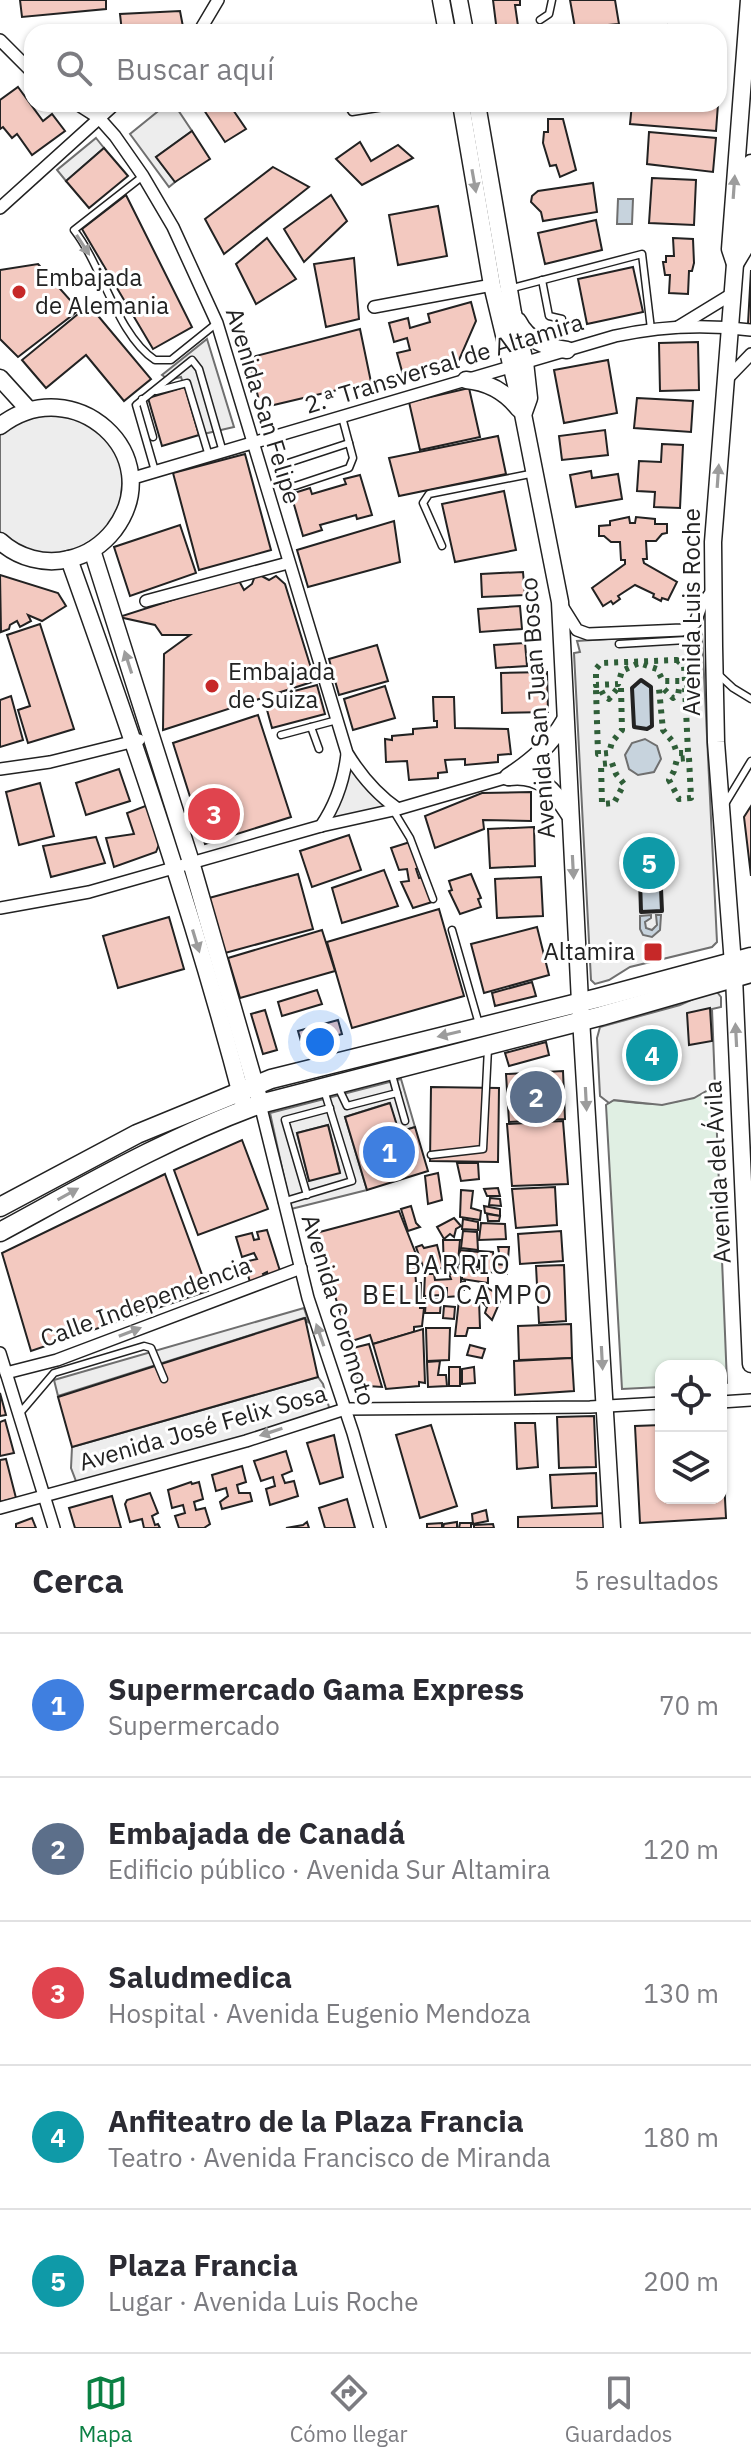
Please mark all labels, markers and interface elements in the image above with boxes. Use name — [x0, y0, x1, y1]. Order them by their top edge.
search box — [24, 24, 727, 112]
icon: search — [52, 46, 96, 90]
text: Buscar aquí — [116, 49, 274, 88]
one-way arrow — [468, 169, 481, 194]
one-way arrow — [728, 174, 741, 199]
one-way arrow — [76, 234, 91, 255]
place label: Embajada de Alemania — [35, 261, 169, 321]
marker: Embajada de Alemania — [10, 283, 28, 301]
street label: Avenida San Felipe — [219, 304, 309, 508]
street label: 2.ª Transversal de Altamira — [300, 305, 587, 421]
one-way arrow — [711, 463, 724, 488]
street label: Avenida Luis Roche — [675, 508, 707, 716]
street label: Avenida San Juan Bosco — [512, 576, 562, 840]
one-way arrow — [121, 650, 133, 674]
place label: Embajada de Suiza — [228, 655, 335, 715]
marker: Embajada de Suiza — [203, 677, 221, 695]
pin: 3 — [188, 784, 240, 844]
pin: 5 — [623, 833, 675, 893]
one-way arrow — [566, 855, 579, 880]
one-way arrow — [190, 929, 203, 953]
place label: Altamira — [543, 935, 635, 967]
marker: Altamira — [642, 941, 664, 963]
your location — [300, 1022, 340, 1062]
one-way arrow — [729, 1022, 742, 1047]
pin: 4 — [626, 1025, 678, 1085]
one-way arrow — [437, 1028, 462, 1041]
pin: 2 — [510, 1067, 562, 1127]
street label: Avenida del Ávila — [696, 1080, 738, 1264]
one-way arrow — [580, 1087, 593, 1112]
pin: 1 — [363, 1122, 415, 1182]
one-way arrow — [57, 1188, 80, 1201]
street label: Avenida Coromoto — [295, 1210, 383, 1409]
district label: BARRIO BELLO CAMPO — [362, 1247, 554, 1311]
street label: Calle Independencia — [36, 1248, 256, 1354]
one-way arrow — [313, 1323, 325, 1347]
one-way arrow — [118, 1325, 142, 1338]
one-way arrow — [596, 1346, 609, 1371]
map controls — [655, 1360, 727, 1504]
button: locate — [655, 1360, 727, 1432]
street label: Avenida José Felix Sosa — [75, 1376, 330, 1478]
one-way arrow — [259, 1427, 283, 1439]
button: layers — [655, 1432, 727, 1504]
text: Cerca — [32, 1558, 124, 1602]
text: 5 resultados — [574, 1563, 719, 1597]
text: Supermercado Gama Express — [108, 1669, 524, 1708]
text: 1 — [50, 1688, 66, 1722]
text: 70 m — [659, 1688, 719, 1722]
text: Supermercado — [108, 1708, 280, 1742]
text: Embajada de Canadá — [108, 1813, 405, 1852]
text: 2 — [50, 1832, 66, 1866]
text: 120 m — [643, 1832, 719, 1866]
text: Edificio público · Avenida Sur Altamira — [108, 1852, 550, 1886]
text: Saludmedica — [108, 1957, 292, 1996]
text: 3 — [50, 1976, 66, 2010]
text: 130 m — [643, 1976, 719, 2010]
text: Hospital · Avenida Eugenio Mendoza — [108, 1996, 531, 2030]
text: Anfiteatro de la Plaza Francia — [108, 2101, 524, 2140]
text: 4 — [50, 2120, 66, 2154]
text: 180 m — [643, 2120, 719, 2154]
text: Teatro · Avenida Francisco de Miranda — [108, 2140, 551, 2174]
text: Plaza Francia — [108, 2245, 298, 2284]
text: 5 — [50, 2264, 66, 2298]
text: 200 m — [643, 2264, 719, 2298]
text: Lugar · Avenida Luis Roche — [108, 2284, 419, 2318]
tab: Mapa — [79, 2371, 133, 2448]
tab: Cómo llegar — [290, 2371, 408, 2448]
tab: Guardados — [565, 2371, 672, 2448]

